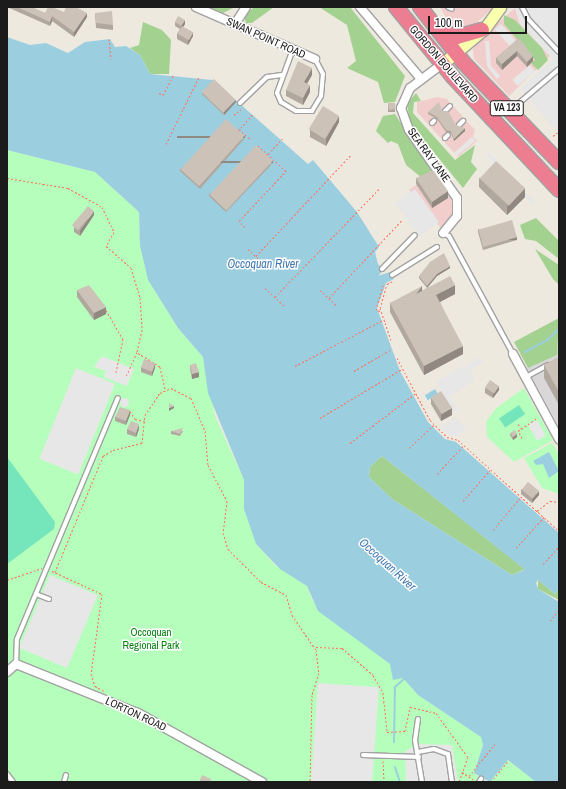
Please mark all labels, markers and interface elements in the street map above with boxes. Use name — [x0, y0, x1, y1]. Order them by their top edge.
scale bar — [430, 8, 529, 34]
street label: SWAN POINT ROAD — [224, 15, 308, 61]
text: 100 m — [435, 15, 462, 31]
street label: GORDON BOULEVARD — [407, 23, 481, 105]
road number: VA 123 — [489, 100, 525, 116]
street label: SEA RAY LANE — [405, 125, 453, 185]
water label: Occoquan River — [227, 258, 299, 272]
water label: Occoquan River — [356, 536, 418, 594]
park label: Occoquan Regional Park — [122, 626, 180, 652]
street label: LORTON ROAD — [103, 694, 169, 734]

